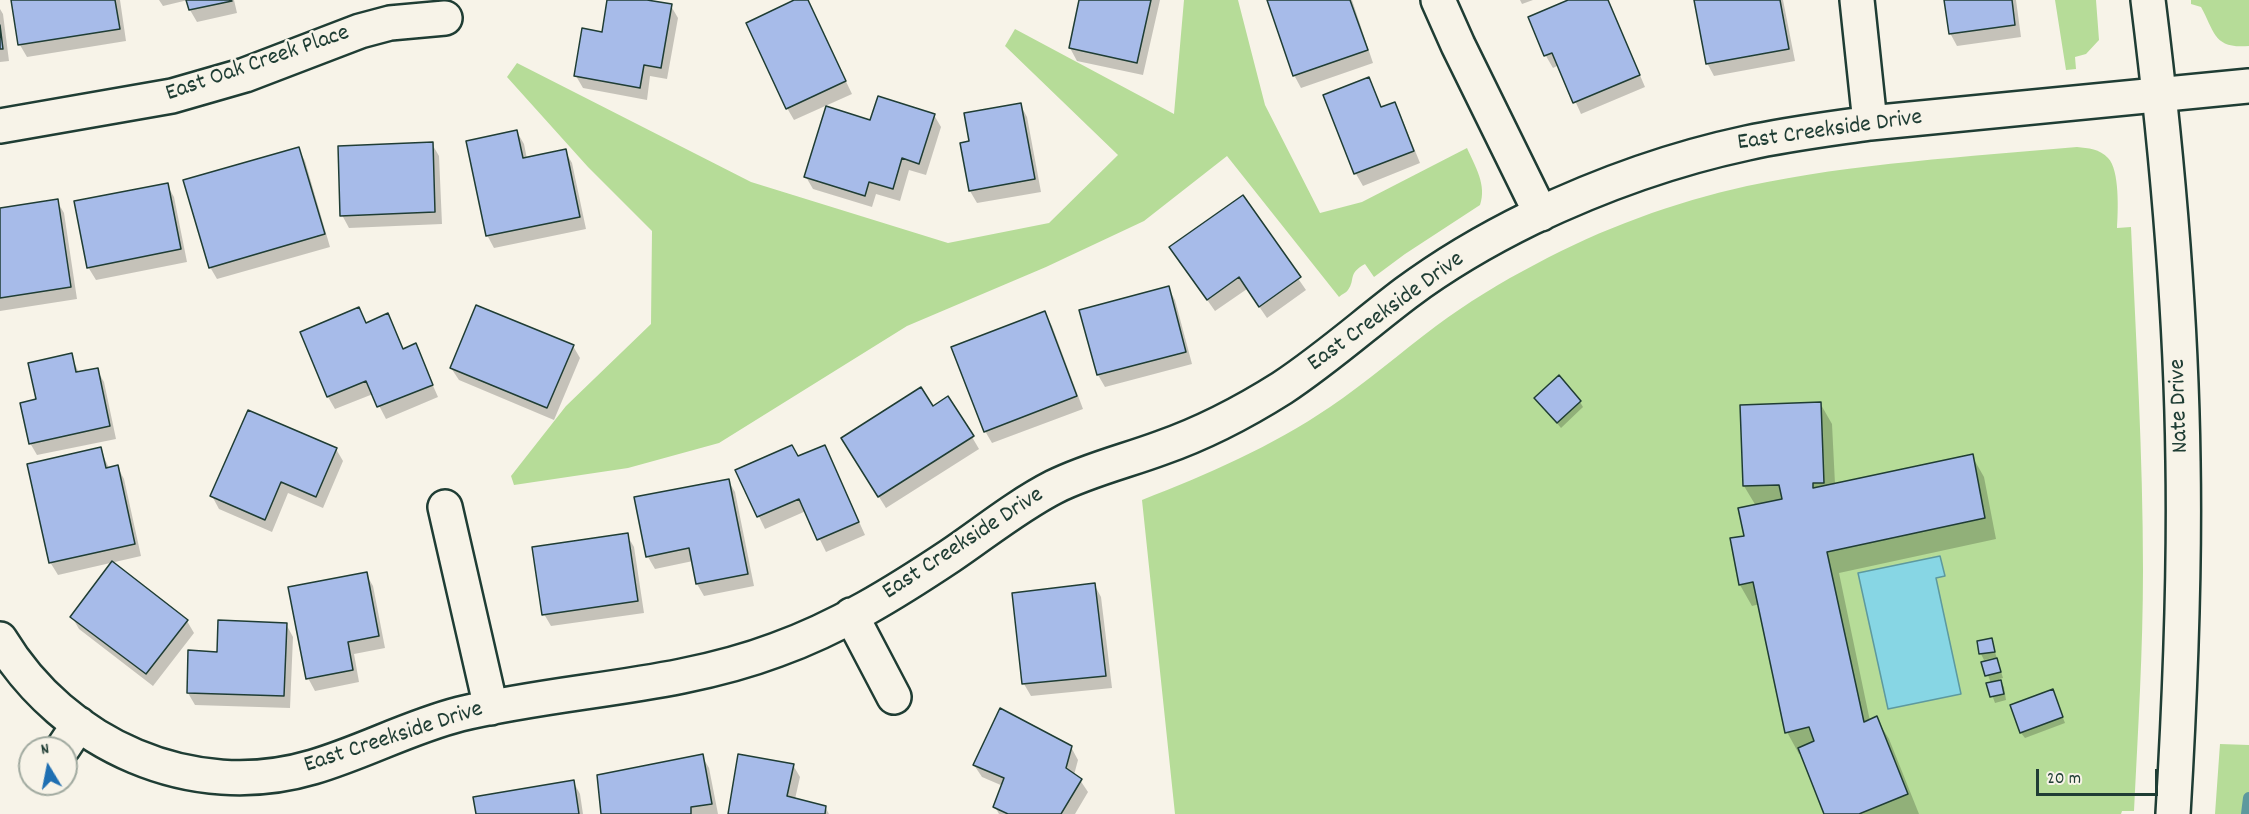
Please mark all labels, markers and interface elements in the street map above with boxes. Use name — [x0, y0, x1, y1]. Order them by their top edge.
street label: East Oak Creek Place — [162, 20, 354, 110]
street label: East Creekside Drive — [1736, 105, 1924, 159]
street label: East Creekside Drive — [1303, 247, 1471, 379]
street label: Nate Drive — [2165, 358, 2197, 454]
street label: East Creekside Drive — [878, 482, 1050, 608]
street label: East Creekside Drive — [301, 697, 487, 781]
north arrow — [18, 736, 78, 796]
text: N — [39, 738, 51, 762]
scale bar — [2039, 757, 2160, 795]
text: 20 m — [2047, 767, 2081, 792]

